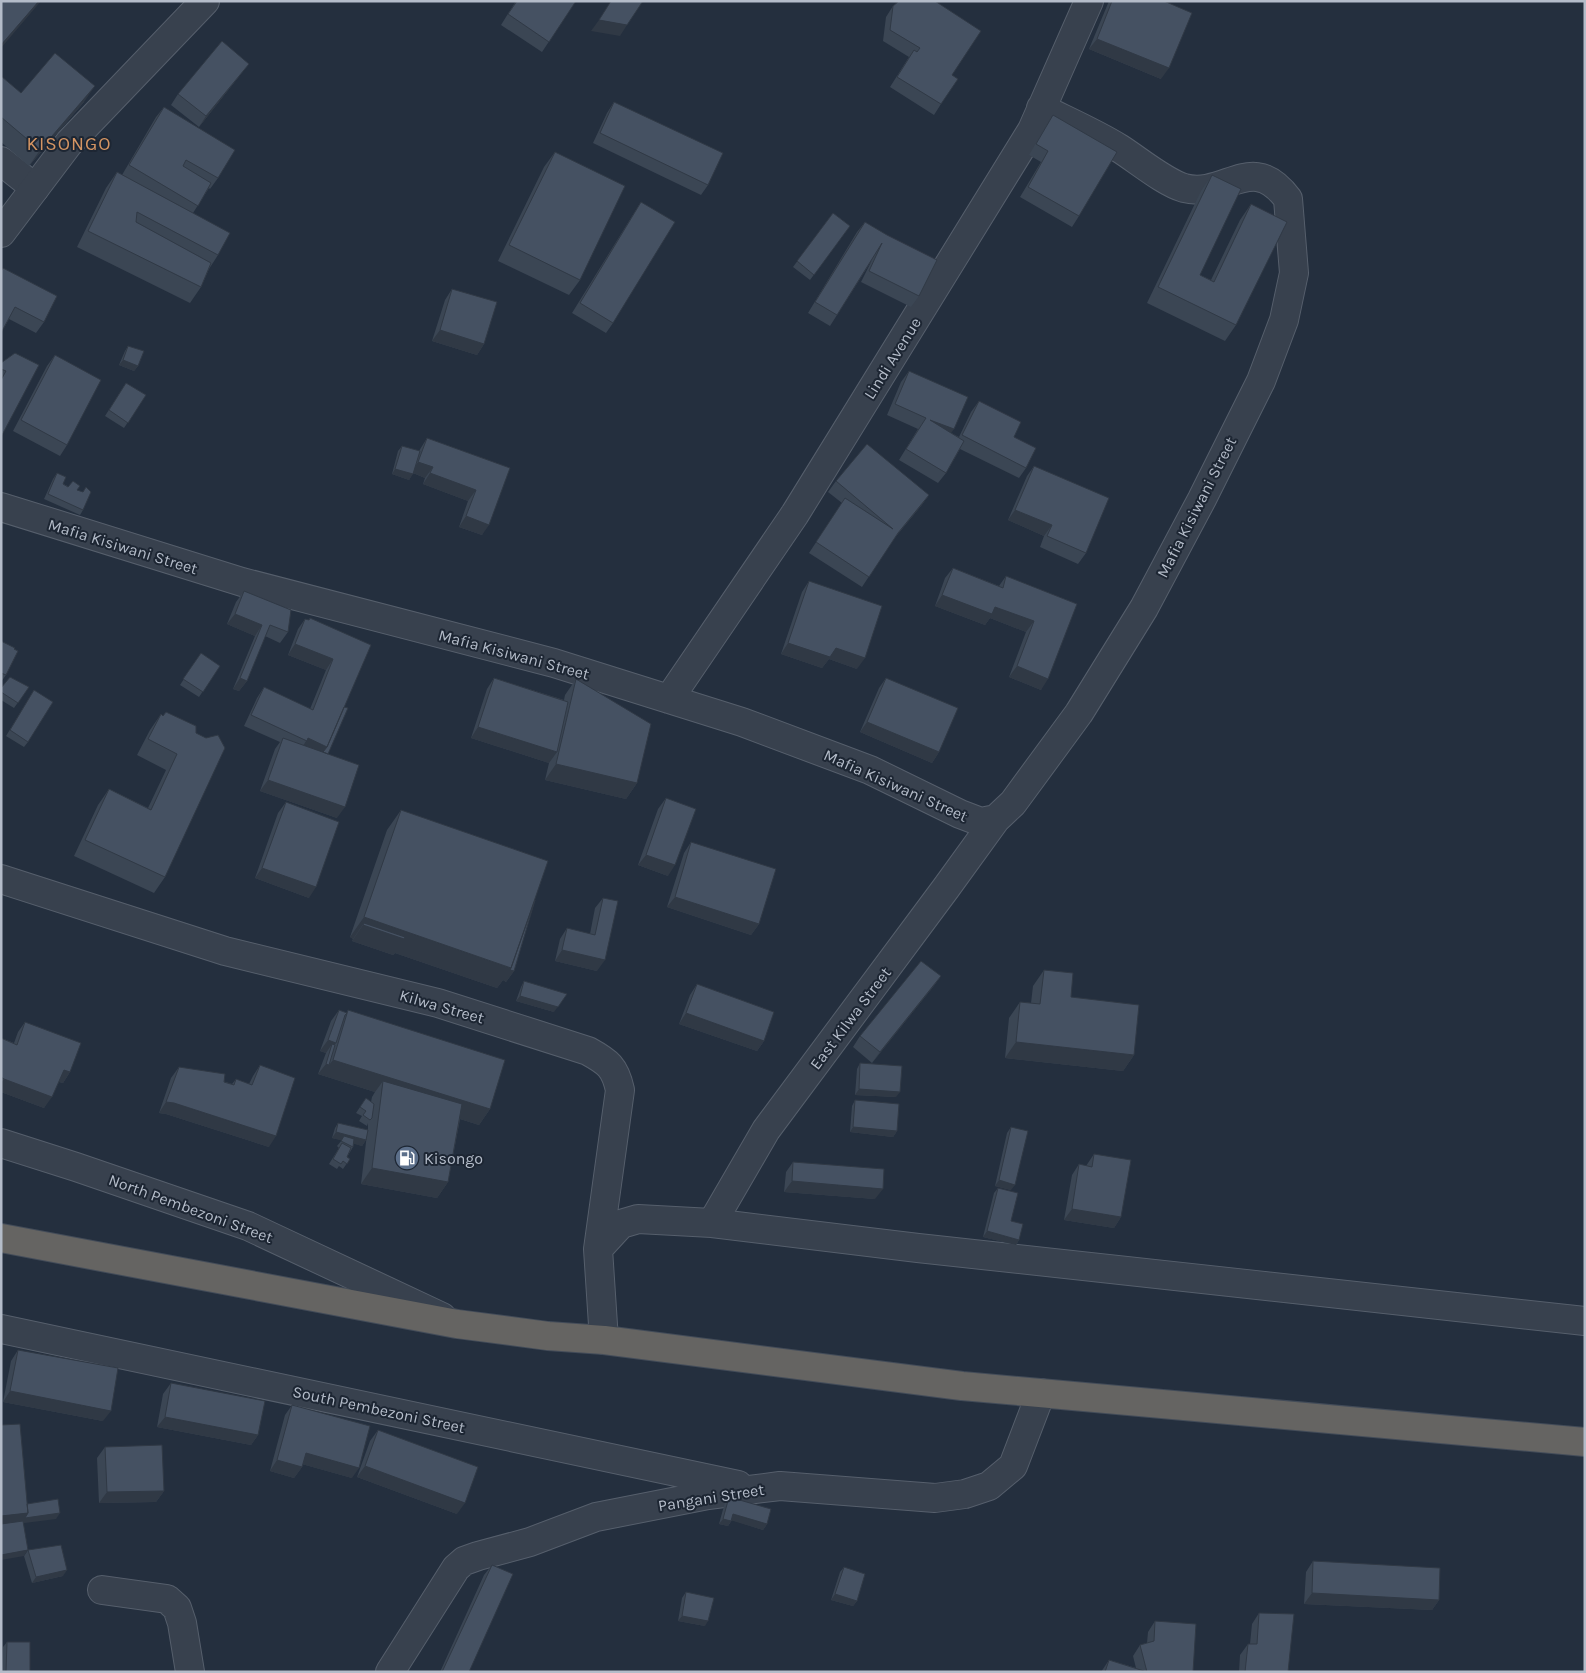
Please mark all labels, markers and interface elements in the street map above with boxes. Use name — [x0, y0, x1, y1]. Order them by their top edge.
district label: KISONGO — [26, 133, 112, 155]
street label: Lindi Avenue — [860, 314, 925, 403]
street label: Mafia Kisiwani Street — [1153, 434, 1240, 581]
street label: Mafia Kisiwani Street — [46, 515, 200, 578]
street label: Mafia Kisiwani Street — [436, 625, 591, 684]
street label: Mafia Kisiwani Street — [821, 745, 971, 826]
street label: East Kilwa Street — [806, 963, 895, 1073]
street label: Kilwa Street — [397, 985, 486, 1028]
fuel station icon: Kisongo — [394, 1145, 420, 1171]
place label: Kisongo — [424, 1149, 483, 1168]
street label: North Pembezoni Street — [106, 1170, 275, 1247]
street label: South Pembezoni Street — [291, 1382, 467, 1437]
street label: Pangani Street — [657, 1480, 766, 1515]

